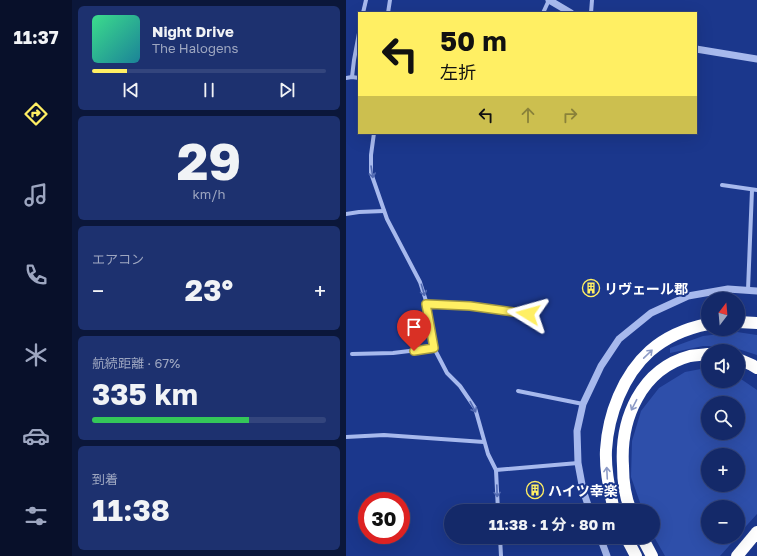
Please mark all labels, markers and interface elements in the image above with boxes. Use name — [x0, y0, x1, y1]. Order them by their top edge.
text: Night Drive — [152, 22, 234, 40]
text: 50 m — [440, 24, 507, 57]
text: 11:37 — [13, 26, 59, 48]
icon: left — [374, 28, 426, 80]
text: The Halogens — [152, 40, 238, 56]
text: 左折 — [440, 61, 476, 83]
icon: previous — [120, 79, 142, 101]
icon: pause — [198, 79, 220, 101]
icon: next — [276, 79, 298, 101]
icon: directions — [22, 100, 50, 128]
icon: left — [475, 104, 497, 126]
icon: ahead — [517, 104, 539, 126]
icon: right — [559, 104, 581, 126]
text: 29 — [177, 129, 241, 191]
one-way arrow — [368, 165, 376, 178]
icon: music — [22, 181, 50, 209]
text: km/h — [192, 186, 226, 202]
text: エアコン — [92, 251, 144, 267]
icon: phone — [22, 261, 50, 289]
text: 23° — [185, 272, 233, 308]
text: − — [92, 277, 104, 304]
text: + — [314, 277, 326, 304]
building icon: リヴェール郡 — [581, 278, 601, 298]
place label: リヴェール郡 — [604, 280, 688, 297]
one-way arrow — [420, 284, 427, 297]
north arrow — [701, 292, 745, 336]
map controls — [701, 292, 745, 544]
position arrow — [507, 293, 549, 335]
pin — [397, 310, 431, 351]
icon: arrive — [403, 316, 425, 338]
icon: climate — [22, 341, 50, 369]
button: sound — [701, 344, 745, 388]
one-way arrow — [643, 349, 653, 359]
text: 航続距離 · 67% — [92, 355, 180, 371]
text: 335 km — [92, 376, 198, 412]
button: search — [701, 396, 745, 440]
one-way arrow — [630, 399, 637, 411]
one-way arrow — [470, 401, 477, 413]
icon: car — [22, 422, 50, 450]
button: + — [701, 448, 745, 492]
one-way arrow — [604, 467, 611, 480]
text: 到着 — [92, 471, 118, 487]
building icon: ハイツ幸楽 — [525, 480, 545, 500]
place label: ハイツ幸楽 — [548, 482, 618, 499]
one-way arrow — [493, 484, 501, 497]
text: 11:38 — [92, 492, 170, 528]
speed limit sign: 30 — [358, 492, 410, 544]
button: − — [701, 500, 745, 544]
icon: filters — [22, 502, 50, 530]
text: 11:38 · 1 分 · 80 m — [489, 515, 615, 533]

